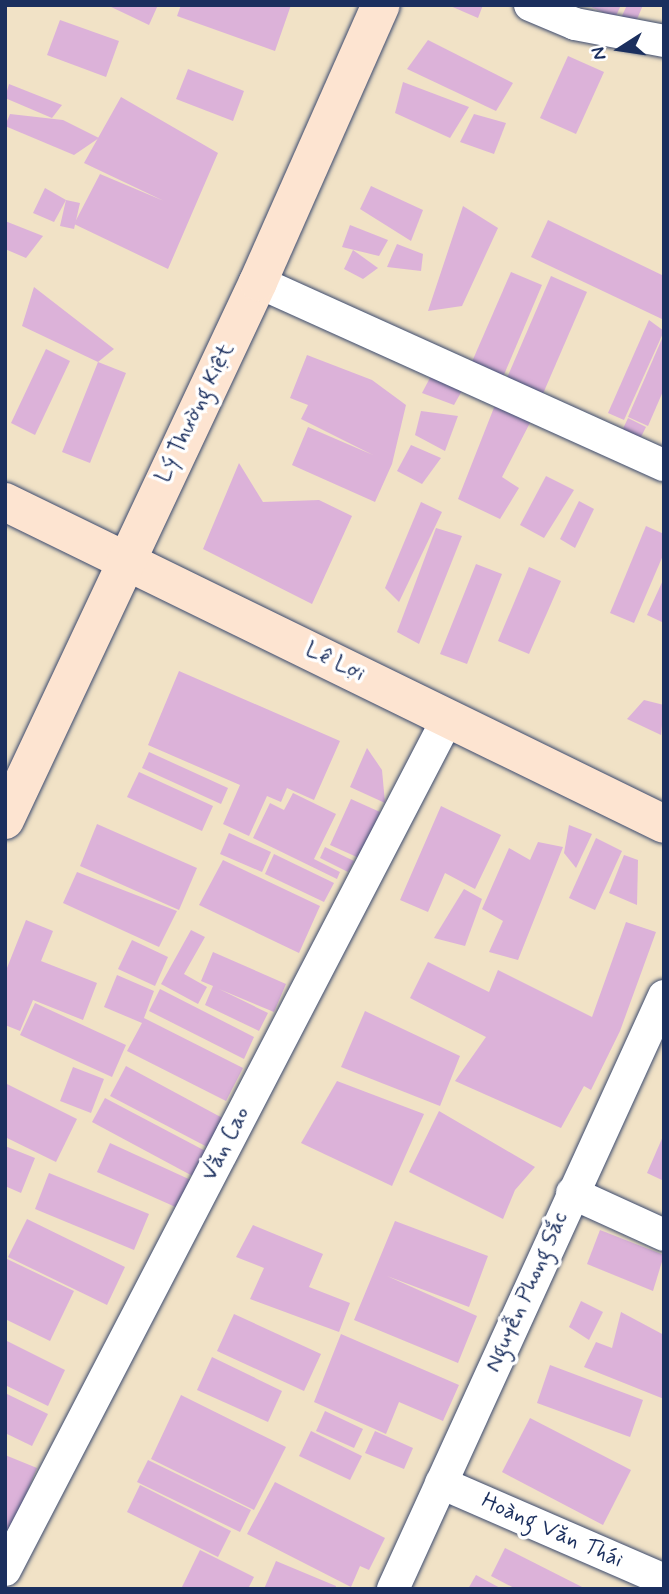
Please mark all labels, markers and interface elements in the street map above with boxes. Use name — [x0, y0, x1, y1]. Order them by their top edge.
north arrow — [585, 14, 655, 84]
text: N — [585, 45, 613, 62]
street label: Lý Thường Kiệt — [149, 338, 241, 488]
street label: Lê Lợi — [301, 636, 369, 688]
street label: Văn Cao — [195, 1101, 257, 1187]
street label: Nguyễn Phong Sắc — [479, 1208, 575, 1376]
street label: Hoàng Văn Thái — [479, 1488, 625, 1574]

